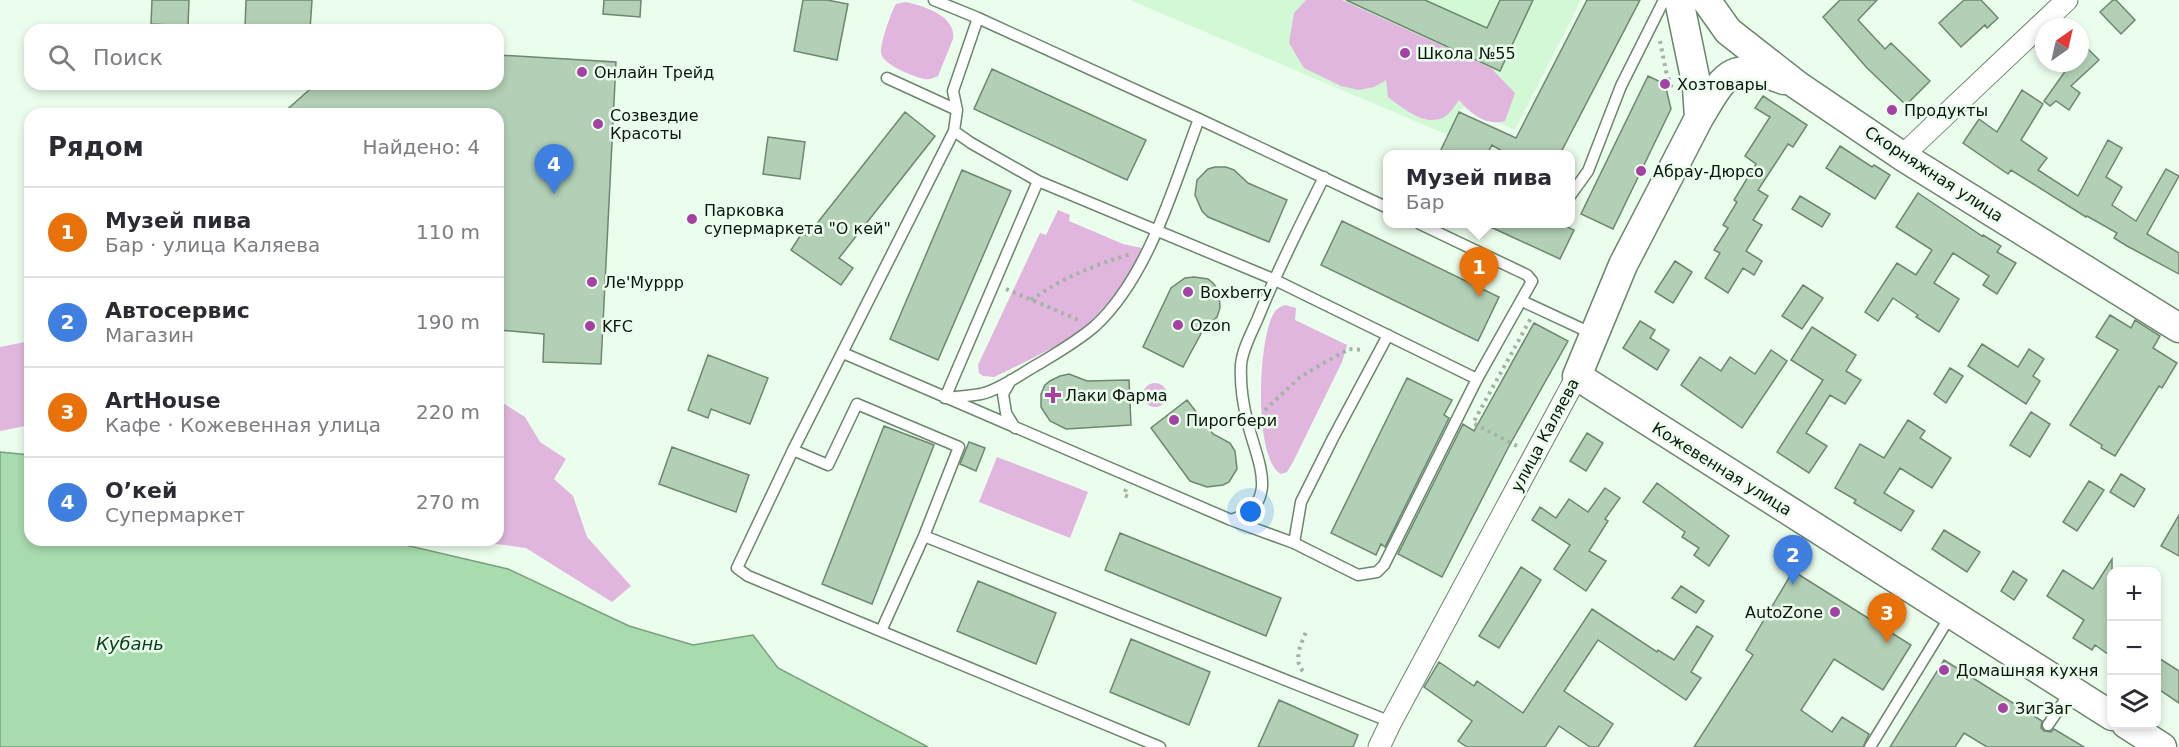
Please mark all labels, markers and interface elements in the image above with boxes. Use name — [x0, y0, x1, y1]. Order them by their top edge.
north arrow — [2035, 18, 2089, 72]
search box — [24, 24, 504, 90]
icon: search — [45, 41, 78, 74]
place label: Школа №55 — [1417, 44, 1516, 63]
text: Поиск — [93, 45, 163, 70]
marker: Школа №55 — [1398, 46, 1412, 60]
place label: Онлайн Трейд — [594, 63, 714, 82]
marker: Онлайн Трейд — [575, 65, 589, 79]
place label: Хозтовары — [1677, 75, 1767, 94]
marker: Хозтовары — [1658, 77, 1672, 91]
place label: Продукты — [1904, 101, 1988, 120]
marker: Продукты — [1885, 103, 1899, 117]
place label: Созвездие Красоты — [610, 106, 699, 143]
marker: Созвездие Красоты — [591, 117, 605, 131]
street label: Скорняжная улица — [1861, 122, 2007, 226]
text: Рядом — [48, 132, 144, 162]
text: Найдено: 4 — [362, 135, 480, 159]
pin: 4 — [534, 144, 574, 194]
popup — [1383, 150, 1575, 228]
place label: Абрау-Дюрсо — [1653, 162, 1764, 181]
marker: Абрау-Дюрсо — [1634, 164, 1648, 178]
text: Музей пива — [1406, 165, 1552, 190]
text: Бар — [1406, 190, 1444, 214]
place label: Парковка супермаркета "О кей" — [704, 201, 891, 238]
text: Музей пива — [105, 208, 251, 233]
marker: Парковка супермаркета "О кей" — [685, 212, 699, 226]
text: 1 — [61, 220, 74, 244]
text: 110 m — [416, 220, 480, 244]
text: Бар · улица Каляева — [105, 233, 320, 257]
pin: 1 — [1460, 248, 1498, 297]
place label: Ле'Муррр — [604, 273, 684, 292]
marker: Ле'Муррр — [585, 275, 599, 289]
place label: Boxberry — [1200, 283, 1272, 302]
marker: Boxberry — [1181, 285, 1195, 299]
text: Автосервис — [105, 298, 250, 323]
text: 2 — [61, 310, 74, 334]
text: 190 m — [416, 310, 480, 334]
place label: Ozon — [1190, 316, 1231, 335]
place label: KFC — [602, 317, 633, 336]
marker: Ozon — [1171, 318, 1185, 332]
marker: KFC — [583, 319, 597, 333]
text: Магазин — [105, 323, 194, 347]
street label: улица Каляева — [1507, 375, 1583, 495]
place label: Лаки Фарма — [1065, 386, 1168, 405]
text: ArtHouse — [105, 388, 221, 413]
marker: Лаки Фарма — [1046, 388, 1060, 402]
text: 3 — [61, 400, 74, 424]
text: 220 m — [416, 400, 480, 424]
place label: Пирогбери — [1186, 411, 1277, 430]
text: Кафе · Кожевенная улица — [105, 413, 381, 437]
marker: Пирогбери — [1167, 413, 1181, 427]
street label: Кожевенная улица — [1649, 418, 1795, 520]
text: О’кей — [105, 478, 177, 503]
text: 4 — [61, 490, 74, 514]
text: 270 m — [416, 490, 480, 514]
your location — [1236, 497, 1265, 526]
text: Супермаркет — [105, 503, 245, 527]
pin: 2 — [1774, 536, 1812, 585]
map controls — [2107, 567, 2161, 729]
button: + — [2107, 567, 2161, 621]
pin: 3 — [1868, 594, 1906, 643]
place label: AutoZone — [1745, 603, 1823, 622]
marker: AutoZone — [1828, 605, 1842, 619]
button: − — [2107, 621, 2161, 675]
water label: Кубань — [96, 633, 164, 654]
place label: Домашняя кухня — [1956, 661, 2098, 680]
marker: Домашняя кухня — [1937, 663, 1951, 677]
button: layers — [2107, 675, 2161, 729]
place label: ЗигЗаг — [2015, 699, 2073, 718]
marker: ЗигЗаг — [1996, 701, 2010, 715]

